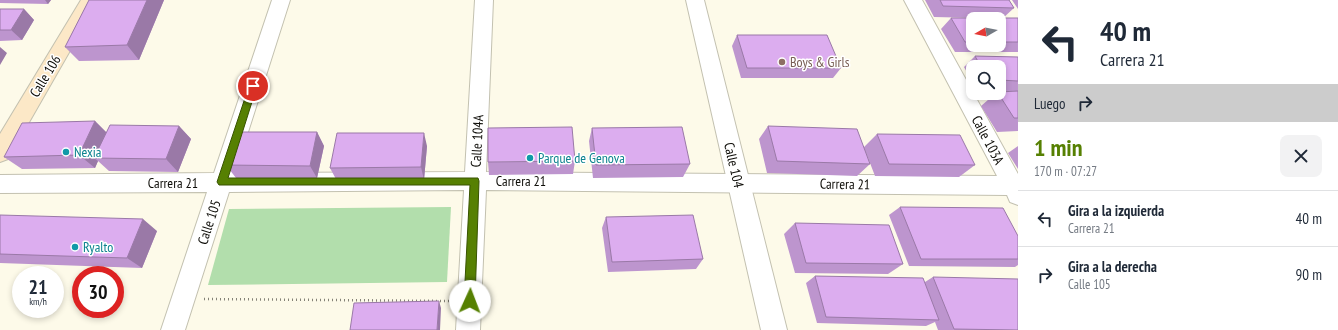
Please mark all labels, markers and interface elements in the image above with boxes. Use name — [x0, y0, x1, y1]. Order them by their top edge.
north arrow — [966, 12, 1006, 52]
map controls — [966, 12, 1006, 100]
text: 40 m — [1100, 12, 1151, 49]
icon: left — [1034, 16, 1086, 68]
text: Carrera 21 — [1100, 48, 1165, 71]
street label: Calle 106 — [25, 52, 65, 100]
place label: Boys & Girls — [790, 53, 850, 71]
marker: Boys & Girls — [777, 57, 787, 67]
button: search — [966, 60, 1006, 100]
pin — [236, 69, 270, 103]
icon: arrive — [242, 75, 264, 97]
icon: right — [1074, 92, 1096, 114]
text: Luego — [1034, 94, 1066, 113]
street label: Calle 103A — [968, 113, 1008, 168]
street label: Calle 104A — [467, 114, 487, 168]
text: 1 min — [1034, 132, 1082, 163]
button: close — [1280, 135, 1322, 177]
street label: Calle 104 — [720, 141, 748, 190]
place label: Nexia — [74, 143, 101, 161]
marker: Nexia — [61, 147, 71, 157]
place label: Parque de Genova — [538, 149, 625, 167]
marker: Parque de Genova — [525, 153, 535, 163]
text: 170 m · 07:27 — [1034, 163, 1097, 180]
street label: Carrera 21 — [496, 172, 546, 190]
street label: Carrera 21 — [148, 174, 198, 192]
street label: Carrera 21 — [820, 175, 870, 193]
street label: Calle 105 — [193, 197, 225, 247]
text: Gira a la izquierda — [1068, 201, 1164, 220]
icon: left — [1034, 208, 1056, 230]
text: 40 m — [1296, 209, 1322, 228]
text: Carrera 21 — [1068, 220, 1115, 237]
place label: Ryalto — [83, 238, 113, 256]
marker: Ryalto — [70, 242, 80, 252]
text: Gira a la derecha — [1068, 257, 1157, 276]
icon: right — [1034, 264, 1056, 286]
text: 90 m — [1296, 265, 1322, 284]
speed limit sign: 30 — [72, 266, 124, 318]
text: 21 — [28, 274, 48, 300]
text: Calle 105 — [1068, 276, 1111, 293]
position arrow — [449, 280, 491, 322]
text: km/h — [29, 295, 47, 308]

